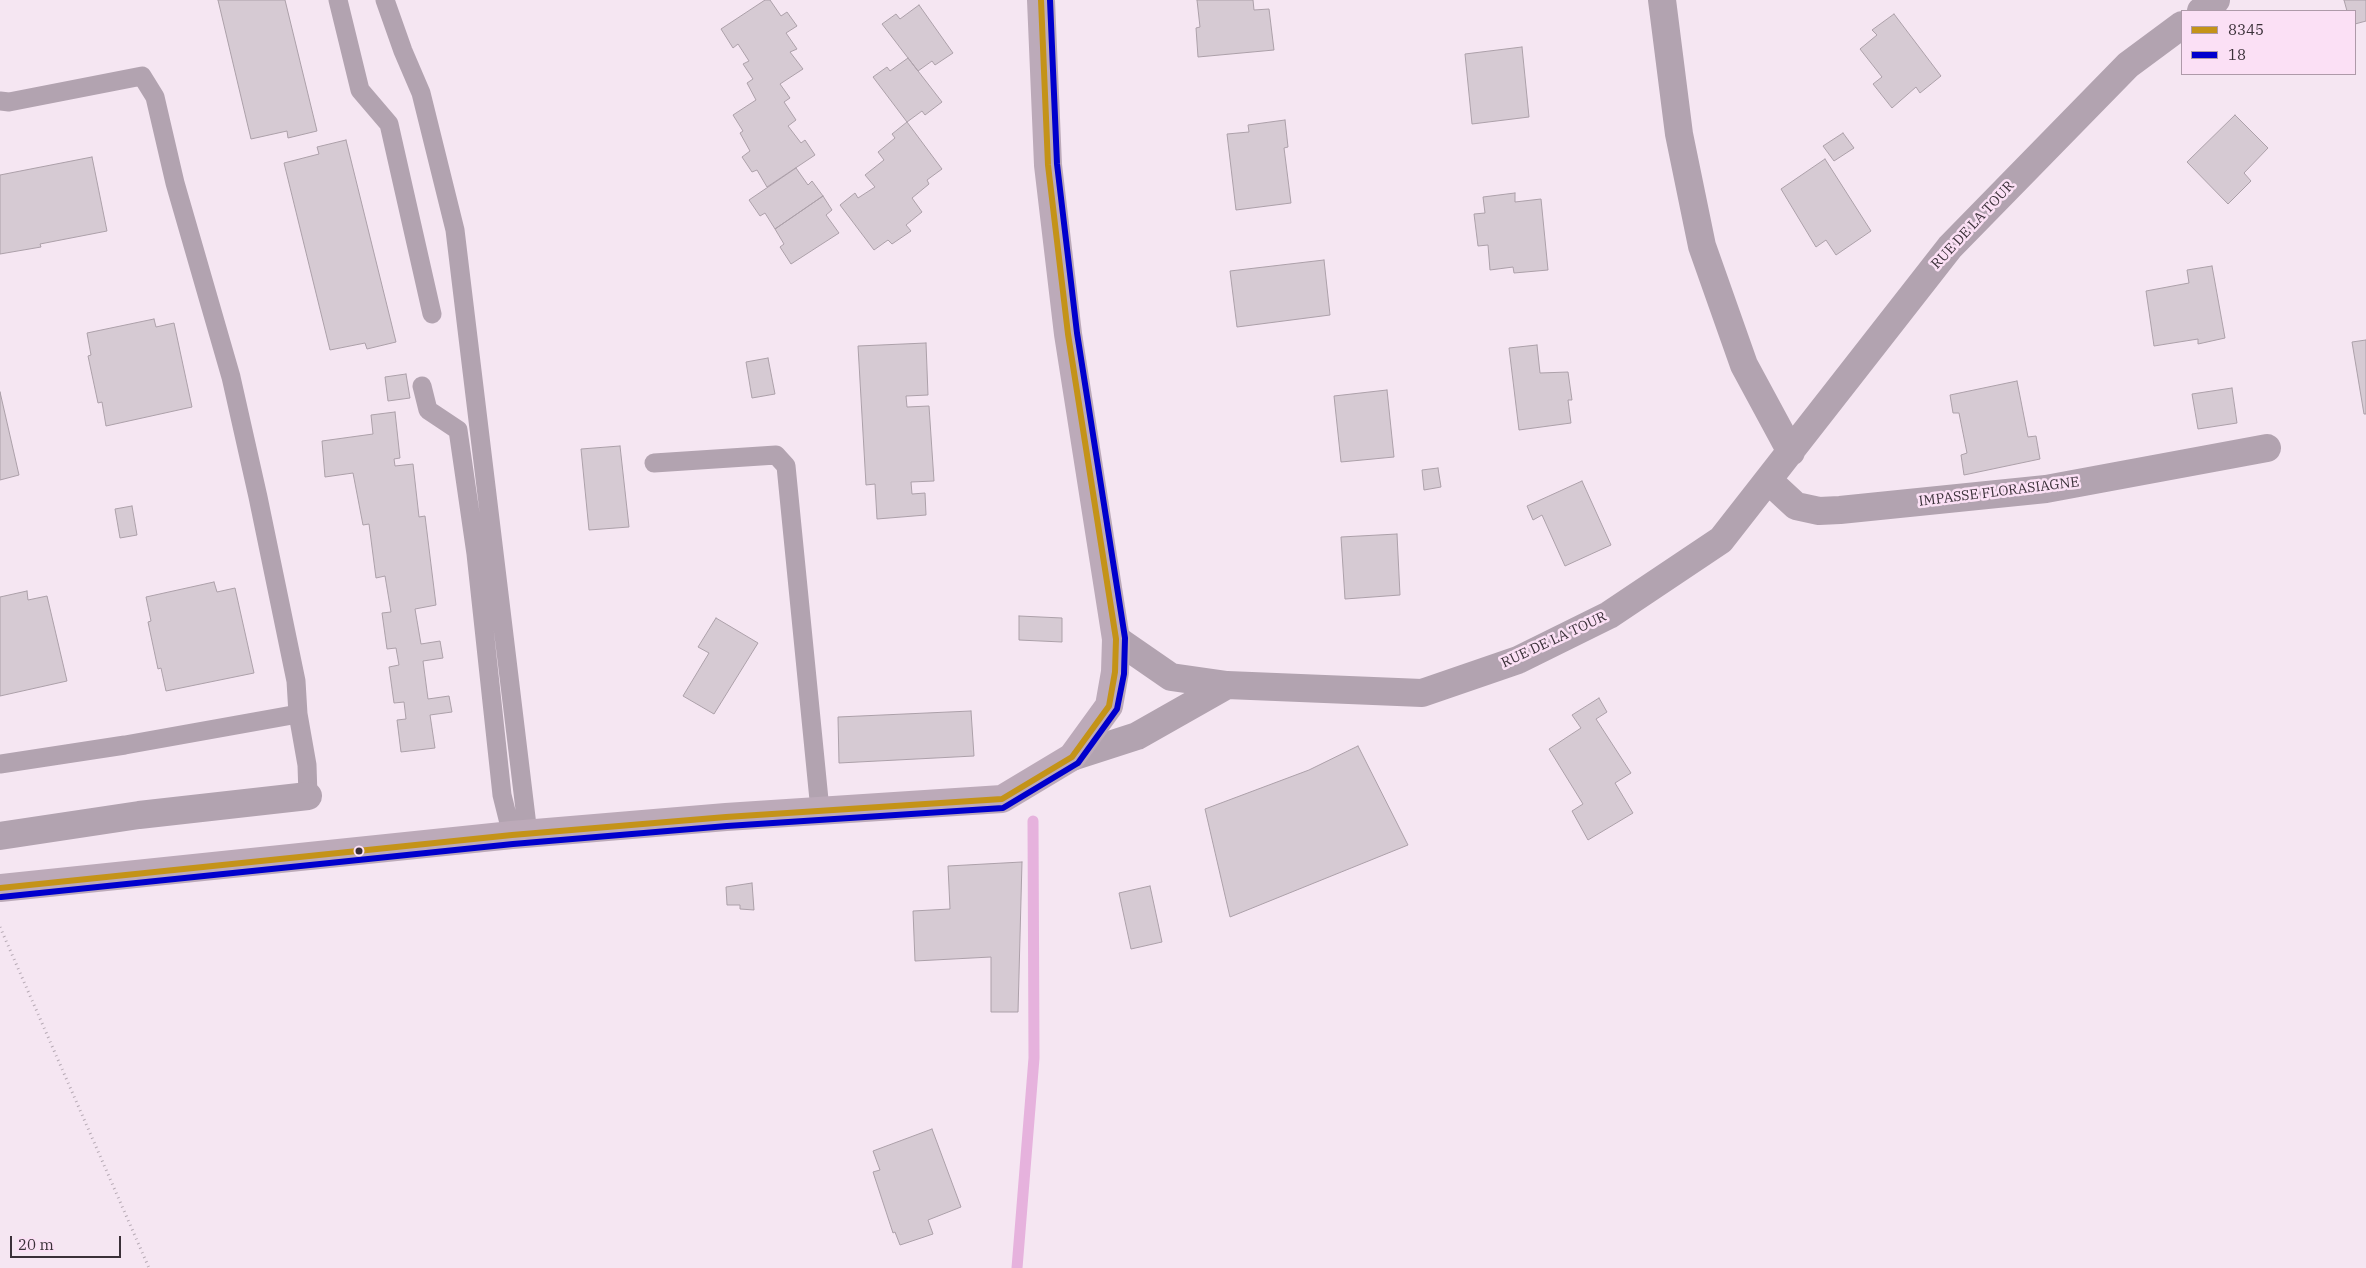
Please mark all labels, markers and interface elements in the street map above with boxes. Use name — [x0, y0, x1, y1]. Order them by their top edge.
legend — [2181, 10, 2356, 75]
text: 8345 — [2228, 20, 2264, 39]
text: 18 — [2228, 45, 2246, 64]
street label: RUE DE LA TOUR — [1928, 178, 2018, 272]
street label: IMPASSE FLORASIAGNE — [1918, 474, 2080, 510]
street label: RUE DE LA TOUR — [1499, 608, 1609, 672]
unlabelled marker — [354, 846, 364, 856]
scale bar — [12, 1226, 124, 1258]
text: 20 m — [18, 1235, 54, 1254]

